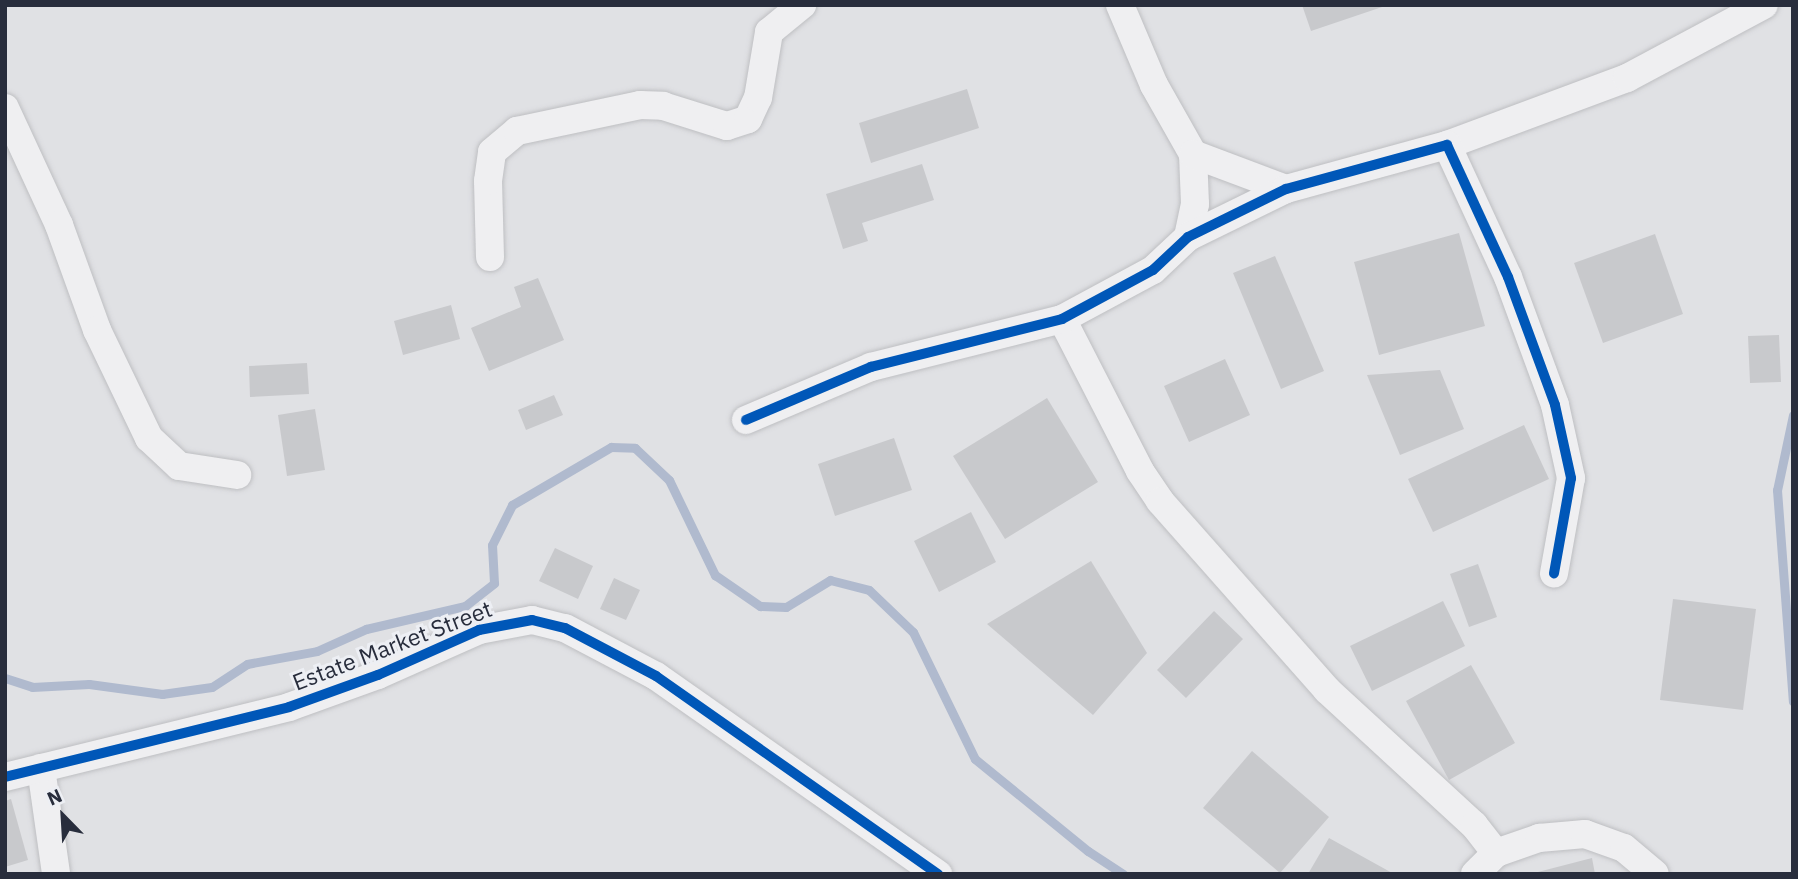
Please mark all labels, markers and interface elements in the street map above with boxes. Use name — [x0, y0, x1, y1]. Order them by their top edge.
street label: Estate Market Street — [288, 594, 496, 696]
north arrow — [28, 781, 98, 851]
text: N — [43, 783, 66, 811]

